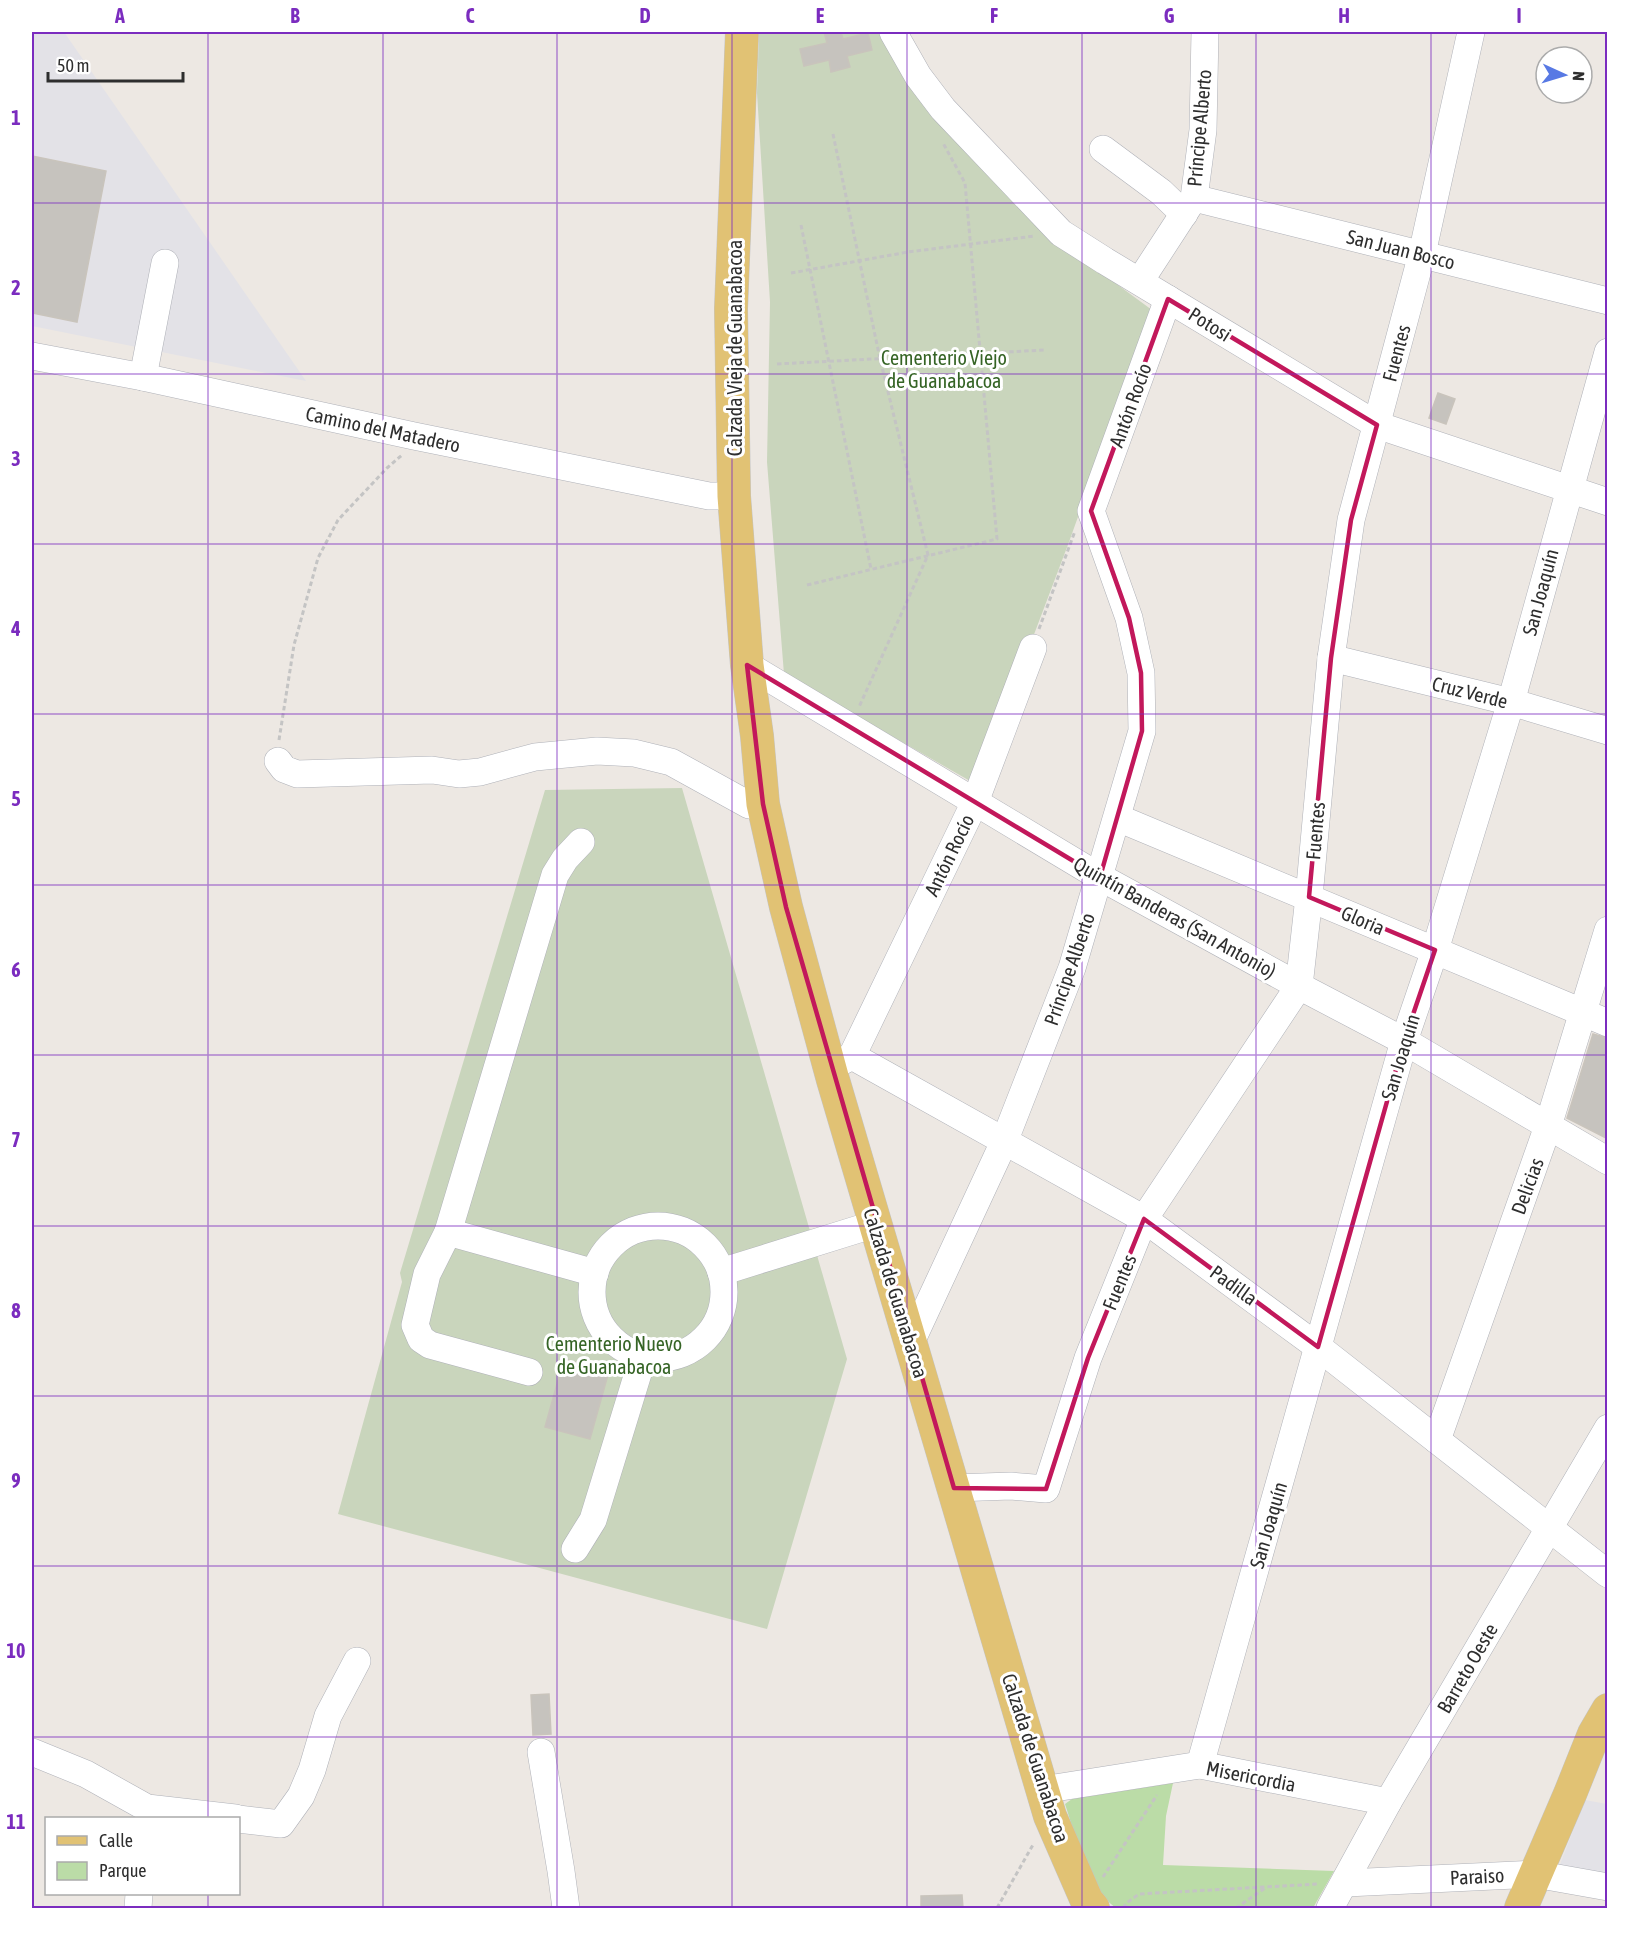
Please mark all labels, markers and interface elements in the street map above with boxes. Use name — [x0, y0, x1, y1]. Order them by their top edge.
text: A — [114, 4, 125, 27]
text: B — [290, 4, 300, 27]
text: C — [466, 4, 475, 27]
text: D — [639, 4, 651, 27]
text: E — [816, 4, 825, 27]
text: F — [990, 4, 998, 27]
text: G — [1164, 4, 1175, 27]
text: H — [1338, 4, 1350, 27]
text: I — [1516, 4, 1522, 27]
scale bar — [48, 45, 183, 83]
north arrow — [1534, 45, 1594, 105]
text: 50 m — [57, 55, 89, 76]
street label: Príncipe Alberto — [1182, 68, 1216, 188]
text: N — [1570, 71, 1588, 81]
text: 1 — [11, 106, 21, 129]
street label: San Juan Bosco — [1345, 224, 1457, 274]
street label: Calzada Vieja de Guanabacoa — [723, 240, 746, 456]
text: 2 — [11, 276, 21, 299]
street label: Potosi — [1185, 302, 1235, 346]
street label: Fuentes — [1377, 322, 1415, 384]
park label: Cementerio Viejo de Guanabacoa — [881, 346, 1007, 392]
street label: Antón Rocío — [1104, 360, 1156, 450]
street label: Camino del Matadero — [304, 401, 462, 457]
text: 3 — [11, 447, 21, 470]
street label: San Joaquín — [1517, 546, 1563, 638]
text: 4 — [10, 617, 21, 640]
street label: Cruz Verde — [1430, 671, 1510, 713]
text: 5 — [11, 787, 21, 810]
street label: Fuentes — [1301, 801, 1329, 861]
street label: Antón Rocío — [919, 811, 979, 899]
street label: Quintín Banderas (San Antonio) — [1070, 852, 1280, 982]
street label: Gloria — [1338, 901, 1388, 939]
street label: Príncipe Alberto — [1039, 910, 1099, 1028]
text: 6 — [11, 958, 21, 981]
street label: San Joaquín — [1376, 1011, 1424, 1103]
text: 7 — [11, 1128, 21, 1151]
street label: Delicias — [1506, 1155, 1548, 1217]
street label: Calzada de Guanabacoa — [859, 1205, 933, 1381]
street label: Fuentes — [1097, 1251, 1141, 1313]
street label: Padilla — [1206, 1260, 1262, 1310]
text: 8 — [11, 1299, 21, 1322]
park label: Cementerio Nuevo de Guanabacoa — [546, 1332, 682, 1378]
text: 9 — [11, 1469, 21, 1492]
street label: San Joaquín — [1245, 1479, 1291, 1571]
street label: Barreto Oeste — [1432, 1619, 1502, 1717]
text: 10 — [7, 1639, 25, 1662]
street label: Calzada de Guanabacoa — [998, 1671, 1074, 1845]
street label: Misericordia — [1204, 1756, 1298, 1796]
text: 11 — [7, 1810, 25, 1833]
legend — [45, 1817, 240, 1895]
text: Calle — [99, 1830, 133, 1851]
text: Parque — [99, 1860, 147, 1881]
street label: Paraiso — [1449, 1863, 1505, 1889]

